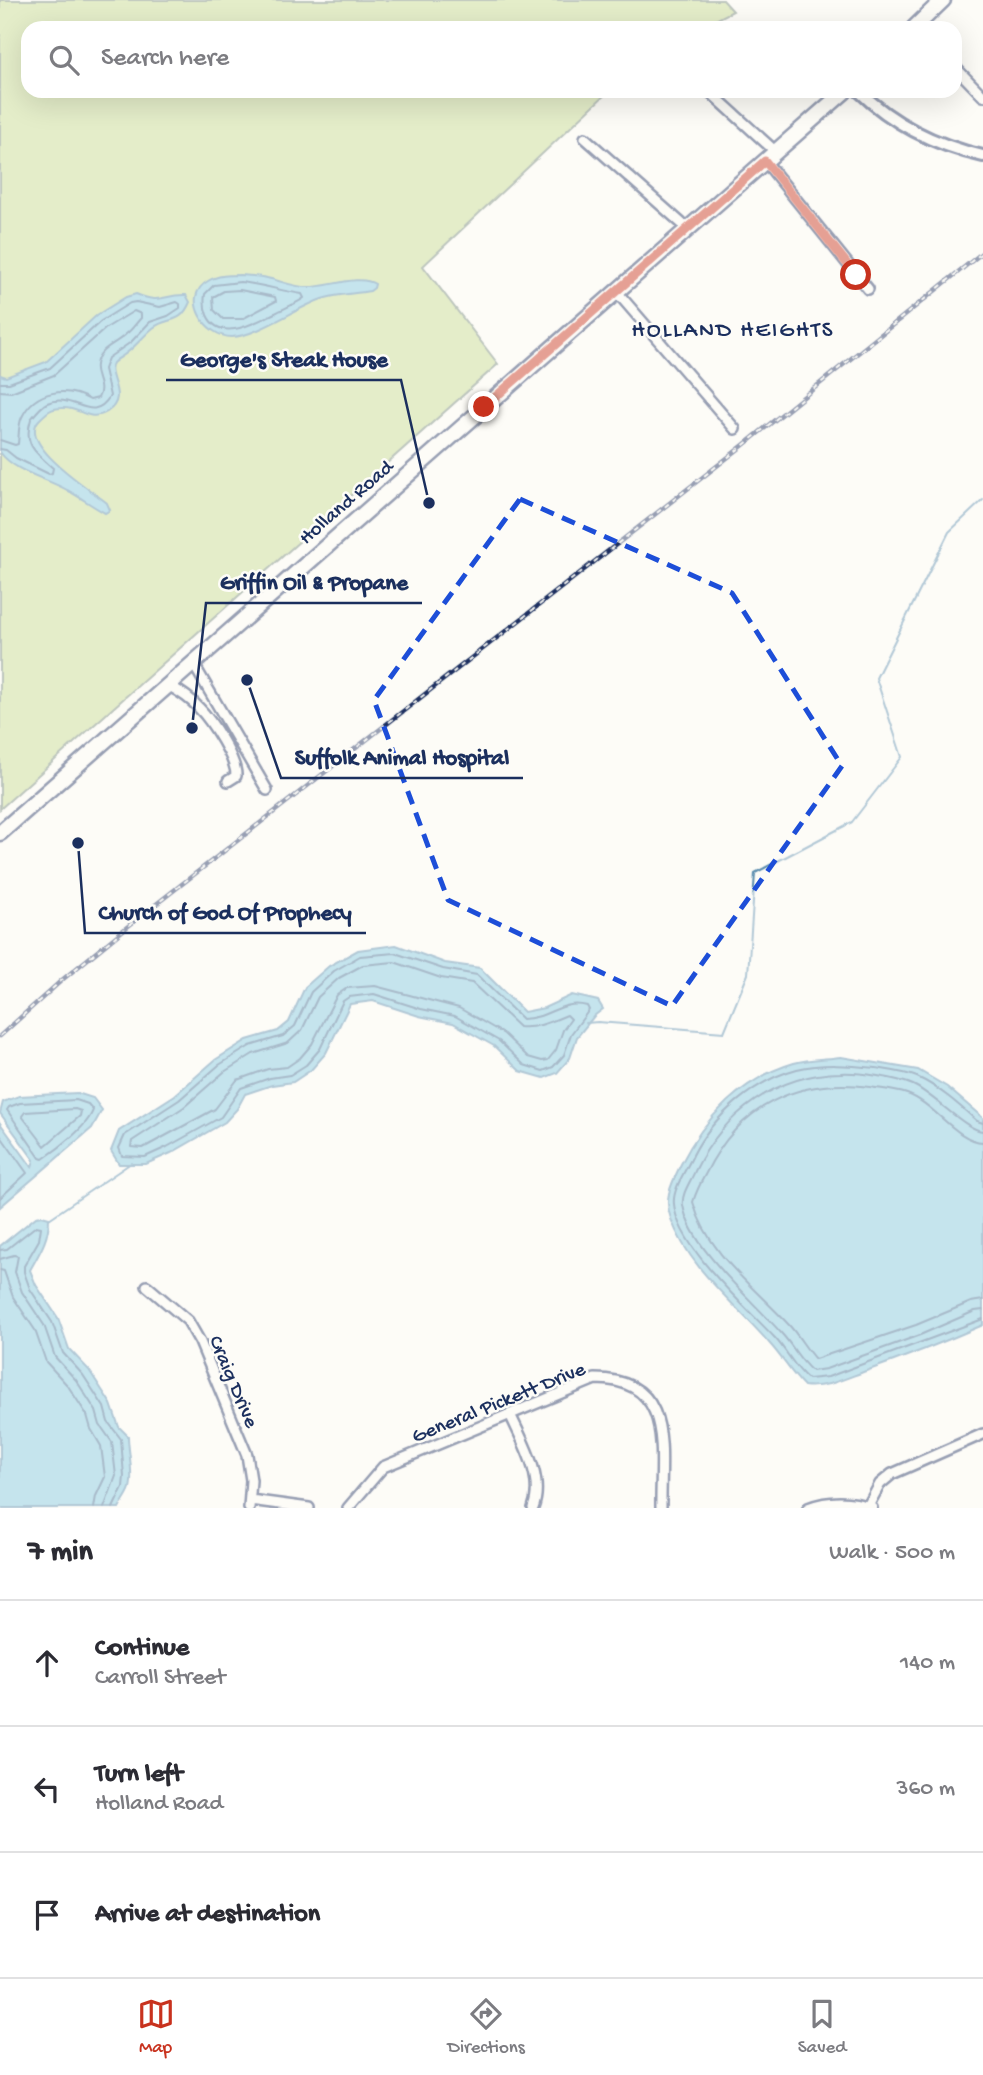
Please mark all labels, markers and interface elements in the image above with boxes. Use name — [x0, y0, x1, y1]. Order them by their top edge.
search box — [21, 21, 962, 98]
icon: search — [45, 41, 83, 79]
text: Search here — [101, 44, 229, 75]
route start — [840, 259, 871, 290]
district label: HOLLAND HEIGHTS — [632, 318, 834, 345]
callout: George's Steak House — [166, 336, 401, 380]
text: George's Steak House — [180, 348, 389, 375]
route end — [468, 391, 499, 422]
street label: Holland Road — [295, 455, 401, 551]
callout: Griffin Oil & Propane — [206, 559, 422, 603]
text: Griffin Oil & Propane — [220, 571, 409, 598]
callout: Suffolk Animal Hospital — [281, 734, 523, 778]
text: Suffolk Animal Hospital — [295, 746, 509, 773]
callout: Church of God Of Prophecy — [85, 889, 366, 933]
text: Church of God Of Prophecy — [99, 901, 352, 928]
street label: Craig Drive — [201, 1333, 263, 1433]
street label: General Pickett Drive — [409, 1358, 591, 1450]
text: 7 min — [28, 1536, 93, 1571]
text: Walk · 500 m — [829, 1540, 955, 1567]
text: Continue — [95, 1634, 189, 1665]
icon: ahead — [28, 1644, 66, 1682]
text: 140 m — [900, 1650, 955, 1677]
text: Carroll Street — [95, 1665, 225, 1692]
text: Turn left — [95, 1760, 183, 1791]
icon: left — [28, 1770, 66, 1808]
text: 360 m — [897, 1776, 955, 1803]
text: Holland Road — [95, 1791, 223, 1818]
icon: arrive — [28, 1896, 66, 1934]
text: Arrive at destination — [95, 1900, 320, 1931]
tab: Map — [137, 1995, 175, 2060]
tab: Directions — [448, 1995, 525, 2060]
tab: Saved — [798, 1995, 846, 2060]

